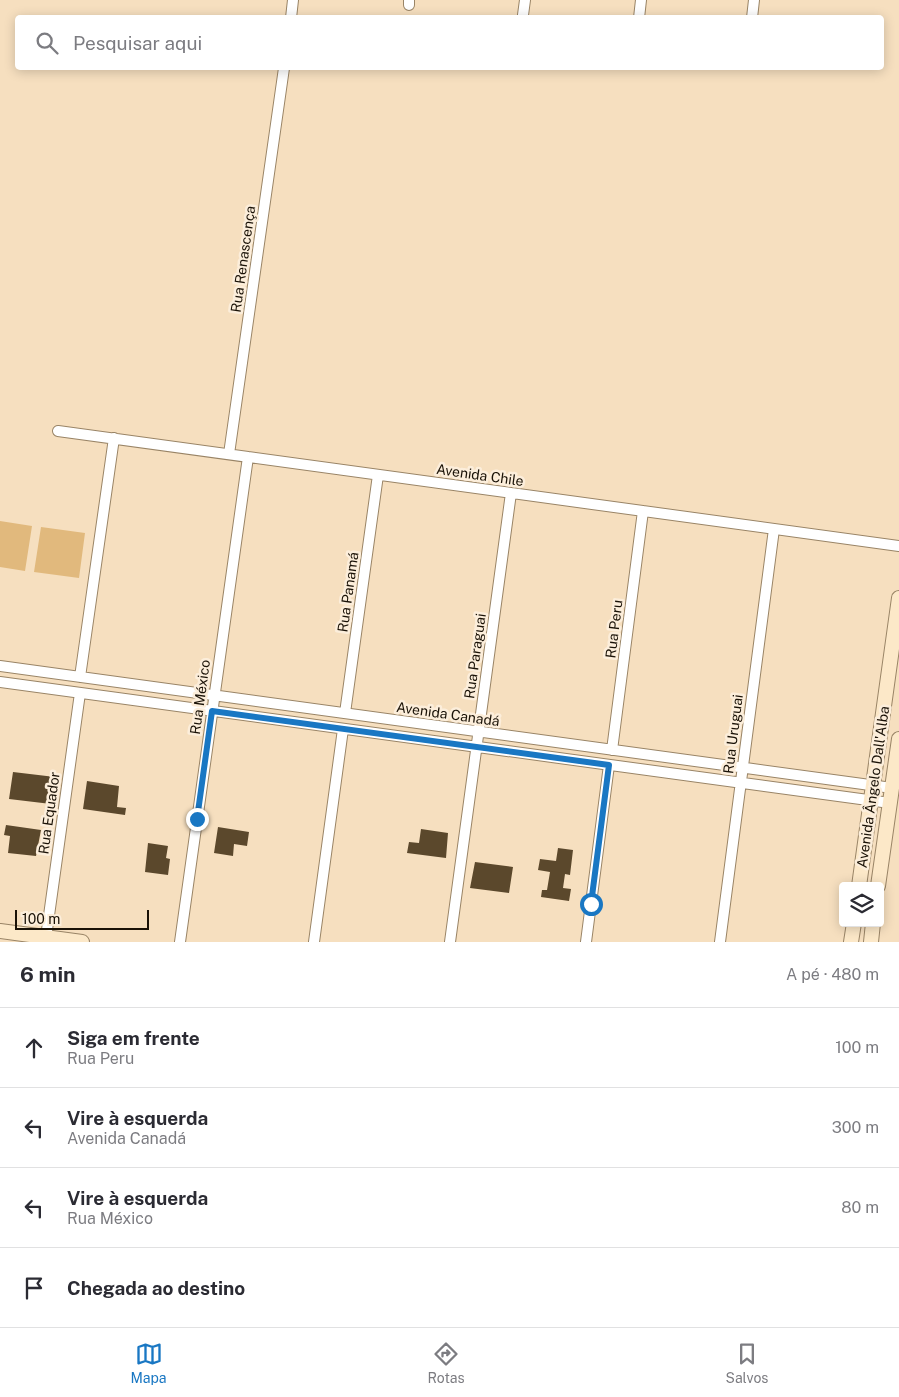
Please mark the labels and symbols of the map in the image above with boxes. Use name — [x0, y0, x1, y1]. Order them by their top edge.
street label: Rua Renascença — [228, 205, 258, 313]
street label: Avenida Chile — [435, 461, 525, 489]
street label: Rua Panamá — [334, 551, 362, 633]
street label: Rua Peru — [602, 599, 626, 659]
street label: Rua Paraguai — [461, 612, 489, 700]
street label: Rua México — [187, 659, 213, 735]
street label: Rua Uruguai — [720, 693, 746, 775]
street label: Avenida Canadá — [395, 699, 501, 729]
street label: Avenida Ângelo Dall'Alba — [853, 705, 892, 869]
street label: Rua Equador — [35, 771, 63, 855]
route end — [186, 808, 209, 831]
route start — [580, 893, 603, 916]
scale bar — [15, 907, 149, 930]

